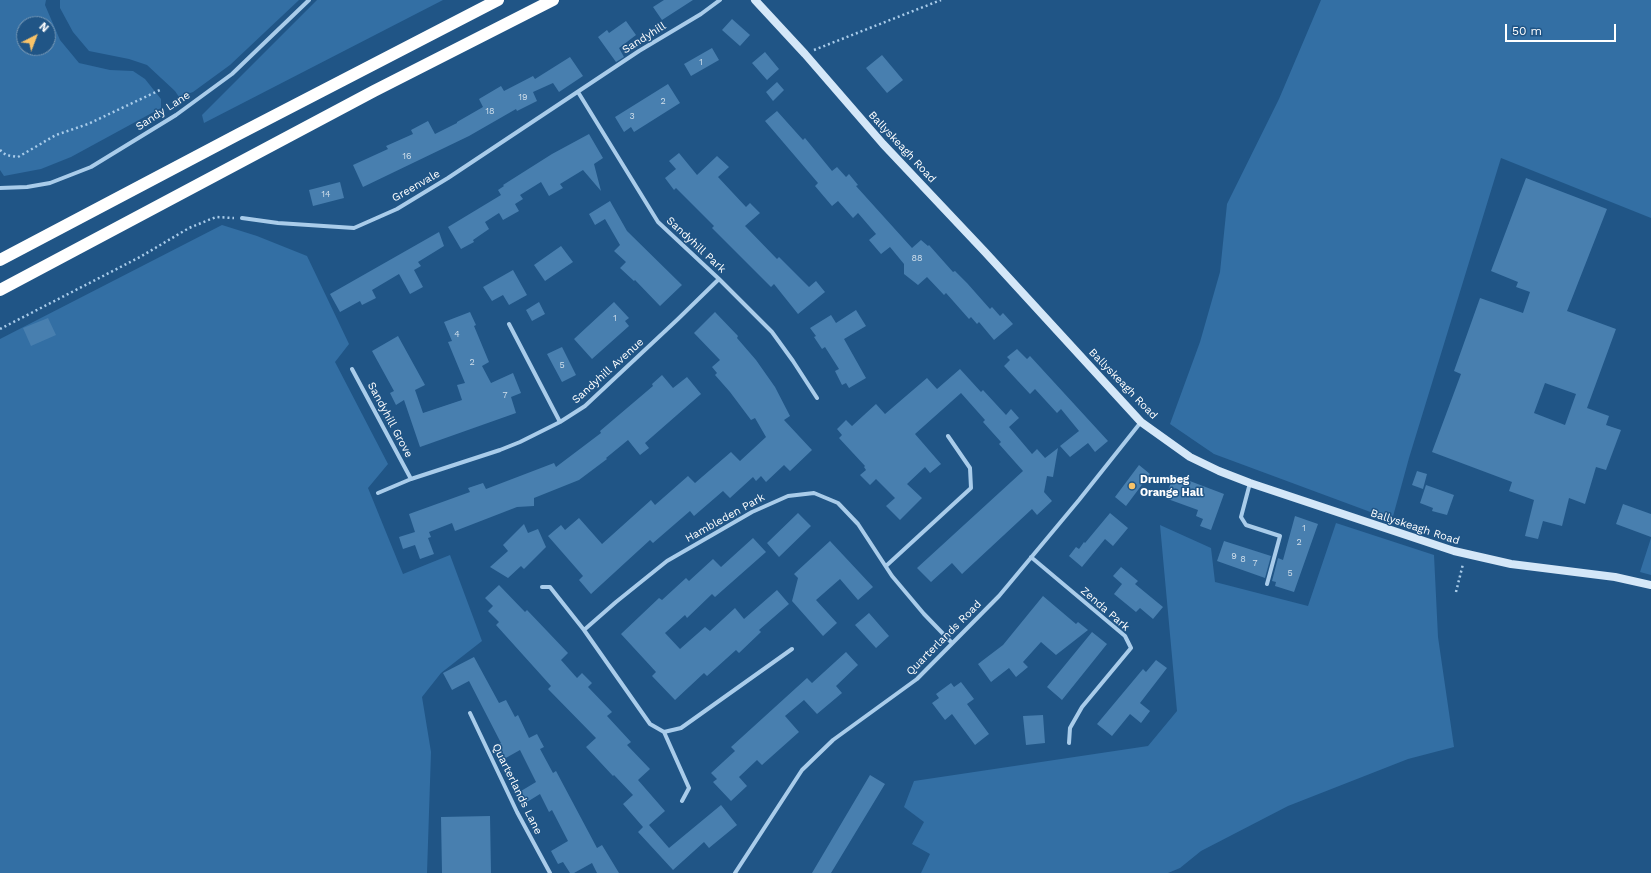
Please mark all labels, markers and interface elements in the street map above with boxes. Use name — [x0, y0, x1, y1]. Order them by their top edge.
north arrow — [16, 16, 56, 56]
scale bar — [1507, 16, 1618, 42]
street label: Sandyhill — [620, 19, 668, 57]
text: N — [36, 20, 51, 35]
text: 50 m — [1512, 24, 1542, 38]
house number: 1 — [699, 57, 703, 67]
street label: Sandy Lane — [133, 89, 193, 133]
house number: 19 — [518, 92, 528, 102]
house number: 2 — [660, 96, 666, 106]
house number: 18 — [485, 106, 495, 116]
street label: Ballyskeagh Road — [865, 108, 939, 186]
house number: 3 — [629, 111, 635, 121]
house number: 16 — [403, 151, 411, 161]
street label: Greenvale — [390, 167, 442, 205]
house number: 14 — [321, 189, 331, 199]
street label: Sandyhill Park — [664, 214, 728, 276]
house number: 88 — [911, 253, 923, 263]
house number: 1 — [613, 313, 617, 323]
house number: 4 — [454, 329, 460, 339]
street label: Sandyhill Avenue — [570, 335, 646, 407]
street label: Ballyskeagh Road — [1086, 346, 1160, 422]
house number: 2 — [469, 357, 475, 367]
house number: 5 — [559, 360, 565, 370]
street label: Sandyhill Grove — [365, 380, 415, 460]
house number: 7 — [502, 390, 508, 400]
place label: Drumbeg Orange Hall — [1140, 473, 1203, 499]
marker: Drumbeg Orange Hall — [1127, 481, 1137, 491]
street label: Hambleden Park — [683, 491, 767, 545]
street label: Ballyskeagh Road — [1369, 506, 1461, 548]
house number: 1 — [1302, 523, 1306, 533]
house number: 2 — [1296, 537, 1302, 547]
house number: 9 — [1231, 551, 1237, 561]
house number: 8 — [1240, 554, 1246, 564]
house number: 7 — [1252, 558, 1258, 568]
house number: 5 — [1287, 568, 1293, 578]
street label: Zenda Park — [1078, 584, 1132, 634]
street label: Quarterlands Road — [904, 598, 984, 678]
street label: Quarterlands Lane — [489, 741, 545, 837]

